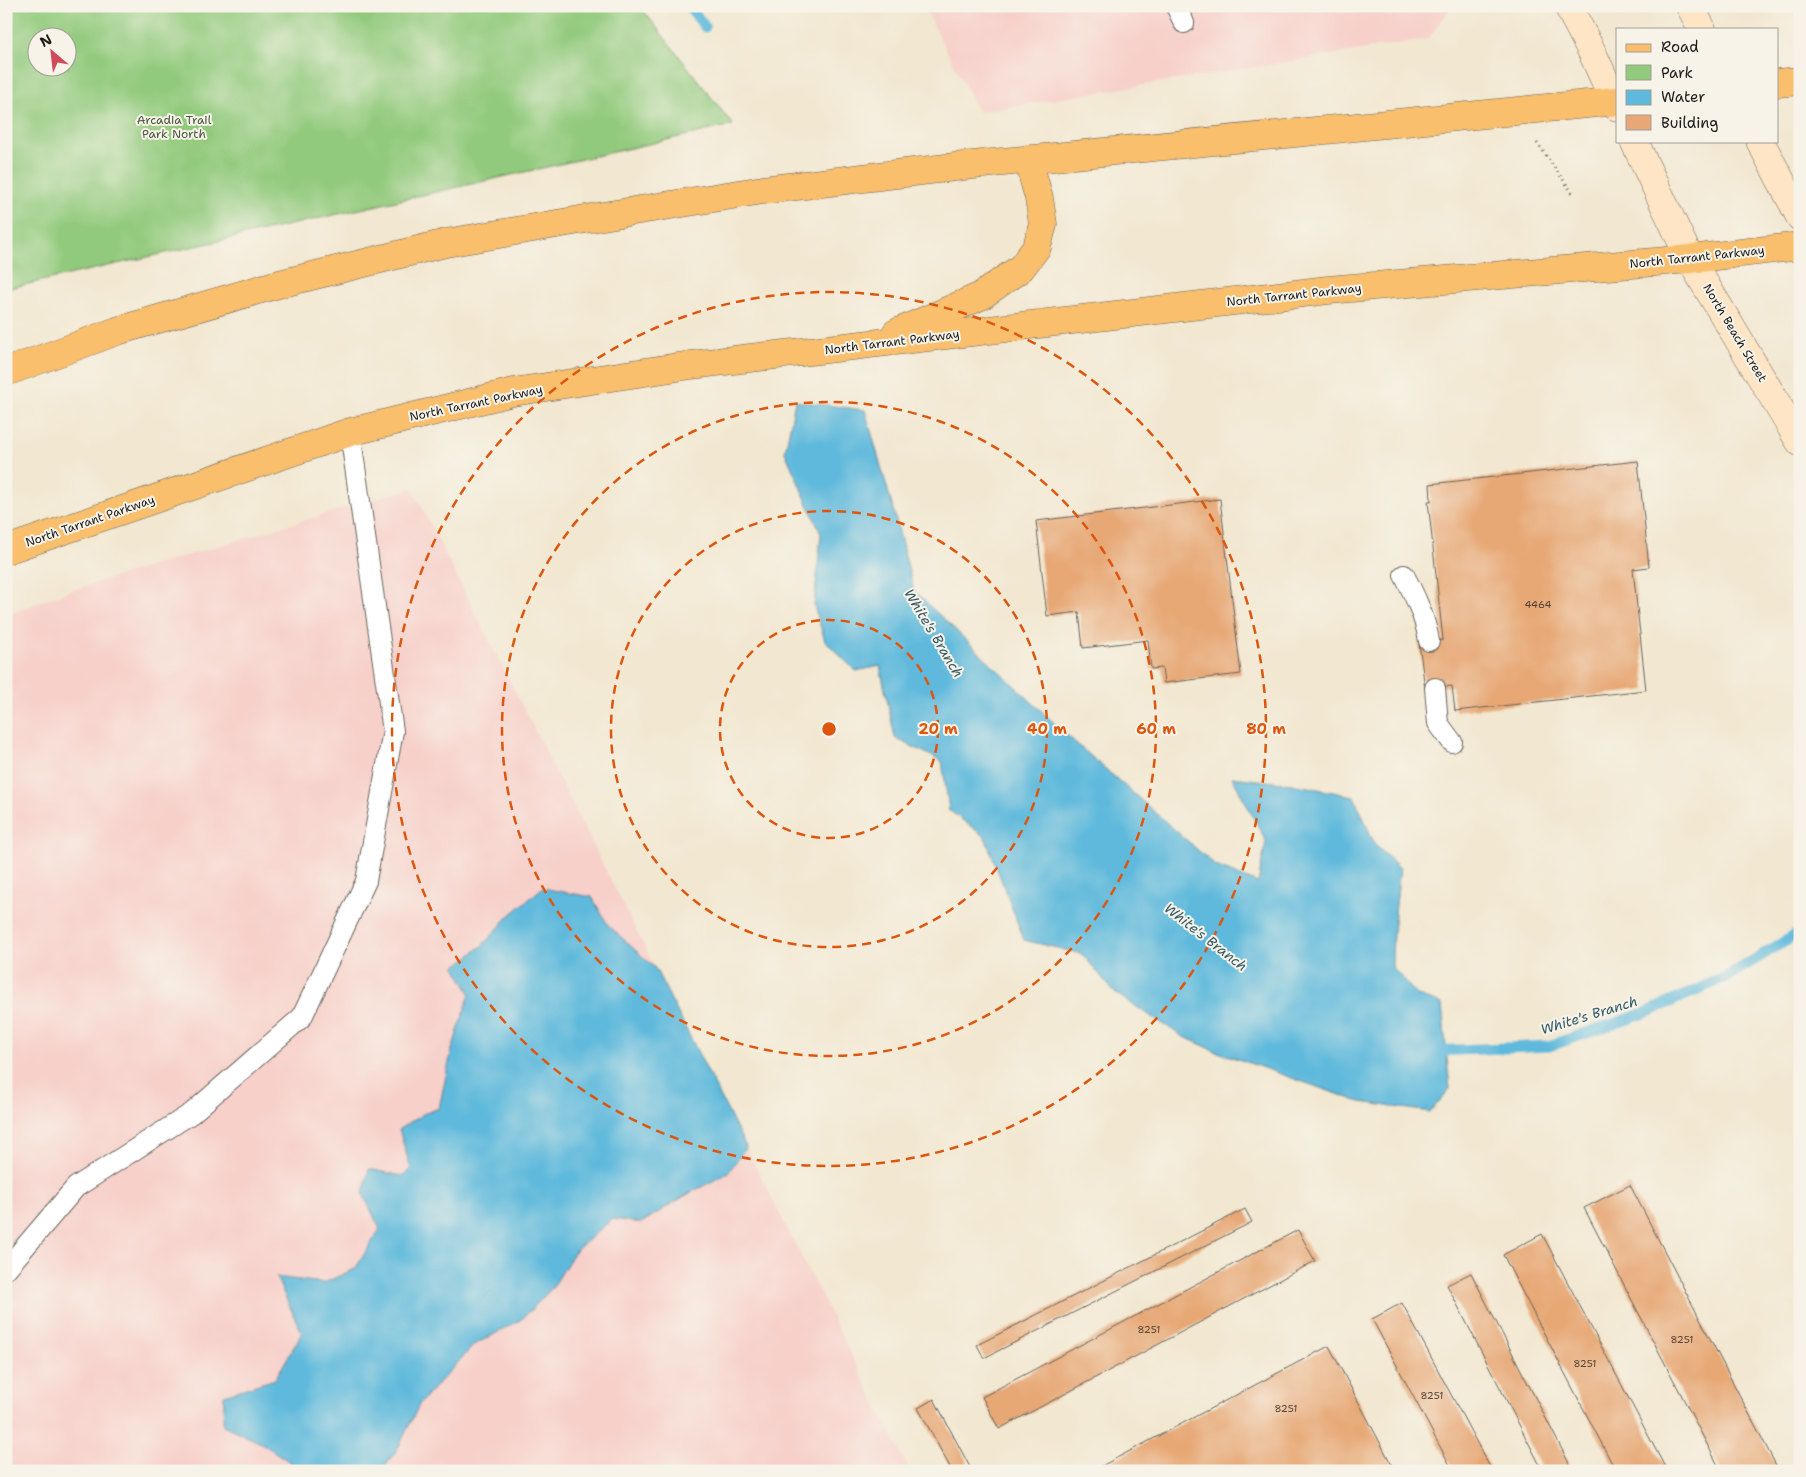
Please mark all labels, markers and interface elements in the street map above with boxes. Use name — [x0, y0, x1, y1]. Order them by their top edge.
north arrow — [28, 28, 78, 78]
legend — [1616, 28, 1778, 142]
text: N — [37, 30, 55, 51]
text: Road — [1661, 37, 1699, 57]
text: Park — [1661, 63, 1693, 83]
text: Water — [1661, 87, 1705, 107]
park label: Arcadia Trail Park North — [137, 112, 212, 142]
text: Building — [1661, 113, 1718, 133]
street label: North Tarrant Parkway — [1629, 242, 1765, 272]
street label: North Tarrant Parkway — [1226, 280, 1362, 310]
street label: North Beach Street — [1699, 281, 1771, 385]
street label: North Tarrant Parkway — [824, 326, 960, 358]
street label: North Tarrant Parkway — [408, 381, 544, 425]
street label: North Tarrant Parkway — [23, 491, 157, 551]
water label: White's Branch — [900, 585, 968, 681]
house number: 4464 — [1524, 598, 1552, 611]
text: 20 m — [918, 719, 958, 739]
text: 40 m — [1027, 719, 1067, 739]
text: 60 m — [1136, 719, 1176, 739]
text: 80 m — [1246, 719, 1286, 739]
centre of rings — [820, 720, 838, 738]
water label: White's Branch — [1161, 899, 1251, 975]
water label: White's Branch — [1538, 992, 1640, 1038]
house number: 8251 — [1137, 1323, 1161, 1336]
house number: 8251 — [1670, 1333, 1694, 1346]
house number: 8251 — [1573, 1357, 1597, 1370]
house number: 8251 — [1420, 1389, 1444, 1402]
house number: 8251 — [1274, 1402, 1298, 1415]

